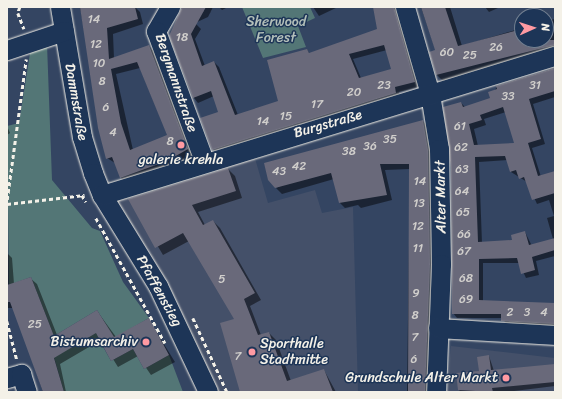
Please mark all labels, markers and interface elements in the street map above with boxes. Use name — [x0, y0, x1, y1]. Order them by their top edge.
north arrow — [514, 8, 554, 48]
house number: 14 — [88, 13, 100, 27]
park label: Sherwood Forest — [246, 14, 306, 46]
text: N — [536, 23, 555, 32]
street label: Bergmannstraße — [151, 31, 201, 135]
house number: 18 — [176, 31, 188, 45]
house number: 12 — [90, 38, 102, 52]
house number: 26 — [489, 41, 503, 55]
house number: 60 — [440, 46, 454, 60]
house number: 25 — [463, 49, 477, 63]
house number: 10 — [93, 57, 105, 71]
street label: Dammstraße — [61, 62, 91, 142]
house number: 8 — [98, 75, 106, 89]
house number: 23 — [377, 79, 391, 93]
house number: 31 — [529, 79, 541, 93]
house number: 20 — [347, 86, 361, 100]
house number: 33 — [501, 90, 515, 104]
house number: 17 — [311, 98, 323, 112]
house number: 6 — [103, 101, 109, 115]
street label: Burgstraße — [292, 106, 364, 142]
house number: 15 — [280, 110, 292, 124]
house number: 14 — [257, 115, 269, 129]
house number: 61 — [454, 120, 466, 134]
house number: 4 — [109, 126, 117, 140]
house number: 35 — [383, 133, 397, 147]
house number: 8 — [166, 135, 174, 149]
marker: galerie krehla — [176, 140, 186, 150]
house number: 36 — [363, 140, 377, 154]
house number: 62 — [454, 141, 468, 155]
house number: 38 — [342, 145, 356, 159]
place label: galerie krehla — [139, 152, 223, 168]
house number: 42 — [292, 160, 306, 174]
street label: Alter Markt — [432, 160, 450, 234]
house number: 63 — [455, 163, 469, 177]
house number: 43 — [272, 165, 286, 179]
house number: 14 — [414, 175, 426, 189]
house number: 64 — [455, 185, 469, 199]
house number: 13 — [413, 197, 425, 211]
house number: 65 — [456, 206, 470, 220]
house number: 12 — [412, 220, 424, 234]
house number: 66 — [457, 228, 471, 242]
house number: 11 — [413, 242, 423, 256]
house number: 67 — [457, 245, 471, 259]
street label: Pfaffenstieg — [133, 252, 185, 330]
house number: 68 — [459, 272, 473, 286]
house number: 5 — [218, 273, 226, 287]
house number: 9 — [412, 287, 420, 301]
house number: 69 — [459, 293, 473, 307]
house number: 2 — [507, 306, 513, 320]
house number: 3 — [524, 306, 530, 320]
house number: 4 — [540, 306, 548, 320]
house number: 8 — [411, 309, 419, 323]
house number: 25 — [28, 318, 42, 332]
house number: 7 — [412, 331, 418, 345]
place label: Bistumsarchiv — [51, 334, 138, 350]
place label: Sporthalle Stadtmitte — [260, 336, 328, 368]
marker: Bistumsarchiv — [141, 337, 151, 347]
marker: Sporthalle Stadtmitte — [247, 347, 257, 357]
house number: 7 — [235, 350, 241, 364]
house number: 6 — [411, 353, 417, 367]
place label: Grundschule Alter Markt — [345, 370, 498, 386]
marker: Grundschule Alter Markt — [501, 373, 511, 383]

